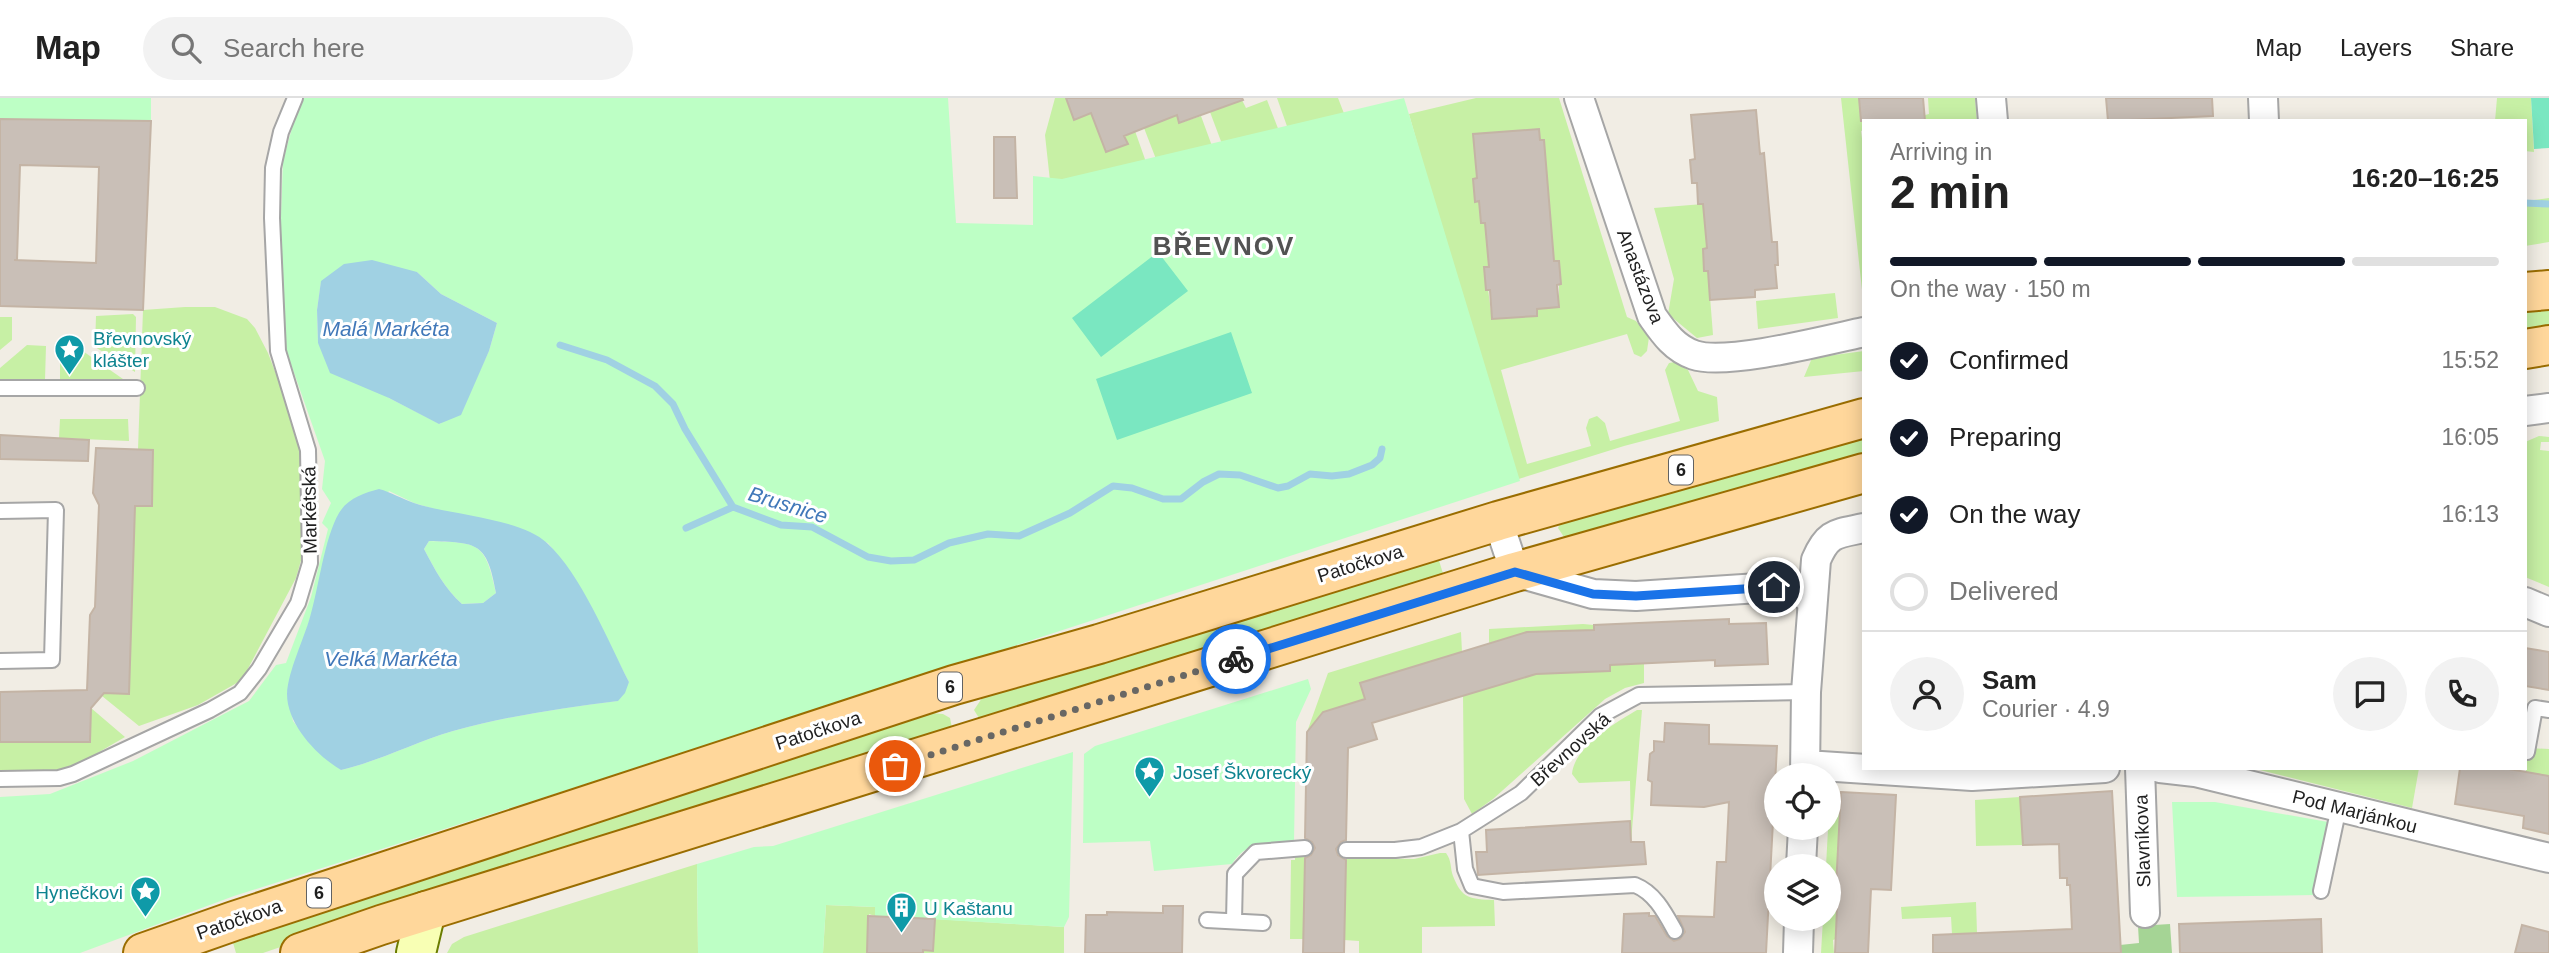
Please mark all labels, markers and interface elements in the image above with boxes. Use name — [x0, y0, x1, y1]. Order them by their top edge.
search box — [143, 17, 633, 80]
text: Map — [35, 29, 101, 66]
icon: search — [167, 29, 205, 67]
text: Search here — [223, 33, 365, 63]
text: Map — [2255, 34, 2302, 61]
text: Layers — [2340, 34, 2412, 61]
text: Share — [2450, 34, 2514, 61]
text: Arriving in — [1890, 139, 1992, 165]
text: 16:20–16:25 — [2352, 163, 2499, 193]
text: 2 min — [1890, 166, 2010, 218]
street label: Anastázova — [1613, 226, 1668, 327]
district label: BŘEVNOV — [1153, 231, 1295, 261]
text: On the way · 150 m — [1890, 276, 2091, 302]
water label: Malá Markéta — [322, 317, 450, 340]
place label: Břevnovský klášter — [93, 328, 192, 371]
place icon: Břevnovský klášter — [53, 332, 87, 376]
icon: check — [1890, 342, 1928, 380]
text: Confirmed — [1949, 345, 2069, 375]
text: 15:52 — [2441, 347, 2499, 373]
icon: check — [1890, 419, 1928, 457]
text: Preparing — [1949, 422, 2062, 452]
text: 16:05 — [2441, 424, 2499, 450]
road number: 6 — [1669, 456, 1693, 484]
street label: Markétská — [298, 466, 321, 554]
water label: Brusnice — [746, 482, 831, 527]
icon: check — [1890, 496, 1928, 534]
text: On the way — [1949, 499, 2081, 529]
text: 16:13 — [2441, 501, 2499, 527]
street label: Patočkova — [1315, 540, 1406, 586]
pin — [1744, 557, 1804, 617]
icon: home — [1755, 568, 1793, 606]
text: Delivered — [1949, 576, 2059, 606]
courier — [1201, 624, 1271, 694]
icon: bike — [1217, 640, 1255, 678]
water label: Velká Markéta — [324, 647, 458, 670]
button: person — [1890, 657, 1964, 731]
button: chat — [2333, 657, 2407, 731]
button: phone — [2425, 657, 2499, 731]
text: Sam — [1982, 665, 2037, 695]
road number: 6 — [938, 672, 962, 702]
text: Courier · 4.9 — [1982, 696, 2110, 722]
street label: Patočkova — [773, 707, 864, 754]
street label: Břevnovská — [1526, 708, 1615, 790]
pin — [865, 736, 925, 796]
icon: bag — [876, 747, 914, 785]
place icon: Josef Škvorecký — [1133, 755, 1167, 799]
place label: Josef Škvorecký — [1173, 762, 1312, 783]
map controls — [1764, 763, 1841, 931]
button: locate — [1764, 763, 1841, 840]
street label: Pod Marjánkou — [2290, 786, 2419, 837]
street label: Slavníkova — [2130, 794, 2155, 888]
button: layers — [1764, 854, 1841, 931]
place icon: Hynečkovi — [129, 875, 163, 919]
road number: 6 — [307, 878, 331, 908]
place label: Hynečkovi — [35, 882, 123, 903]
building icon: U Kaštanu — [884, 891, 918, 935]
street label: Patočkova — [194, 895, 285, 944]
place label: U Kaštanu — [924, 898, 1013, 919]

